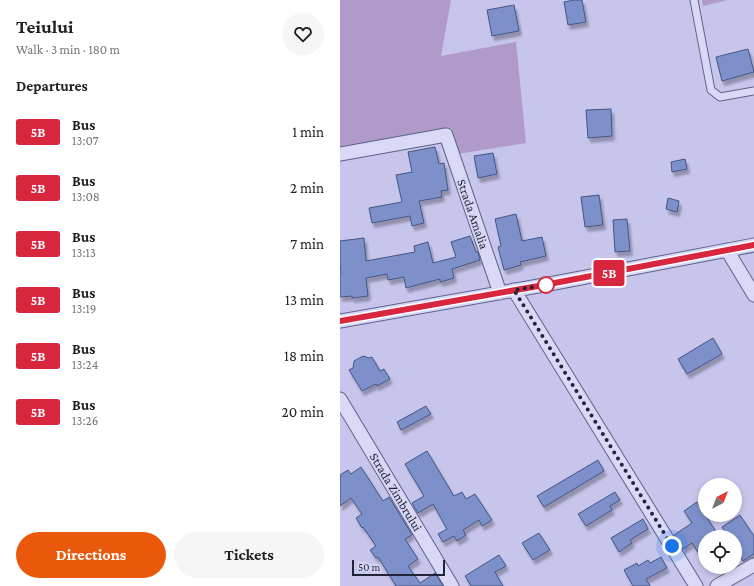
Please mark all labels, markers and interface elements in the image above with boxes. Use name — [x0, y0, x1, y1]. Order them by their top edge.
button: heart — [282, 13, 324, 55]
text: Teiului — [16, 16, 74, 37]
text: Walk · 3 min · 180 m — [16, 42, 120, 57]
text: Departures — [16, 78, 88, 94]
text: Bus — [72, 117, 95, 133]
text: 5B — [30, 124, 46, 140]
text: 1 min — [292, 124, 324, 140]
text: 13:07 — [72, 133, 98, 148]
text: Bus — [72, 173, 95, 189]
street label: Strada Amalia — [454, 177, 492, 251]
text: 5B — [30, 180, 46, 196]
text: 2 min — [290, 180, 324, 196]
text: 13:08 — [72, 189, 100, 204]
text: Bus — [72, 229, 95, 245]
text: 5B — [30, 236, 46, 252]
text: 7 min — [290, 236, 324, 252]
text: 13:13 — [72, 245, 96, 260]
line badge: 5B — [591, 260, 627, 286]
text: 5B — [601, 265, 617, 281]
unlabelled marker — [537, 276, 555, 294]
text: Bus — [72, 285, 95, 301]
text: 5B — [30, 292, 46, 308]
text: 13 min — [285, 292, 324, 308]
text: 13:19 — [72, 301, 96, 316]
text: Bus — [72, 341, 95, 357]
text: 5B — [30, 348, 46, 364]
text: 18 min — [284, 348, 324, 364]
text: 13:24 — [72, 357, 98, 372]
text: Bus — [72, 397, 95, 413]
text: 5B — [30, 404, 46, 420]
text: 20 min — [282, 404, 324, 420]
text: 13:26 — [72, 413, 98, 428]
street label: Strada Zimbrului — [367, 450, 426, 534]
north arrow — [698, 478, 742, 522]
map controls — [698, 478, 742, 574]
button: locate — [698, 530, 742, 574]
button: Directions — [16, 532, 166, 578]
button: Tickets — [174, 532, 324, 578]
your location — [662, 536, 682, 556]
scale bar — [352, 558, 445, 577]
text: 50 m — [358, 561, 380, 573]

